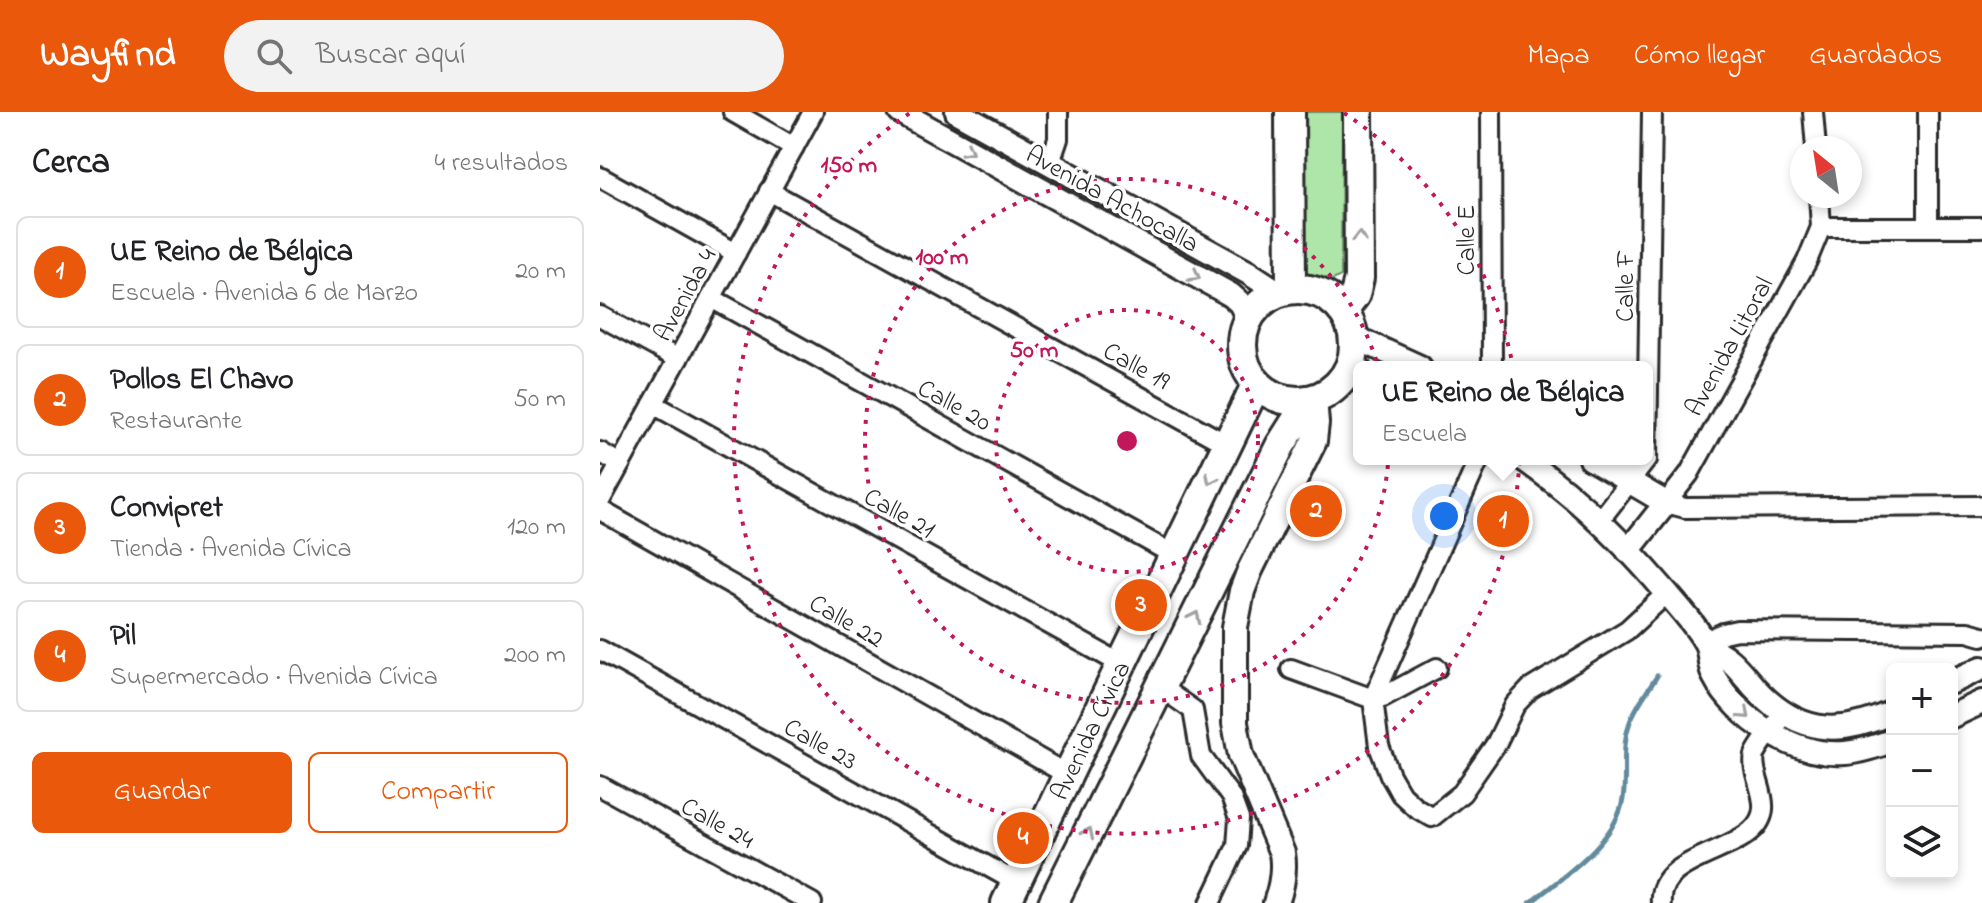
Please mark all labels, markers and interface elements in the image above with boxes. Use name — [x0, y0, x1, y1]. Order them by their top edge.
search box — [224, 20, 784, 92]
text: Wayfind — [40, 28, 176, 84]
icon: search — [252, 34, 296, 78]
text: Buscar aquí — [316, 34, 466, 78]
text: Mapa — [1527, 36, 1590, 77]
text: Cómo llegar — [1634, 36, 1765, 77]
text: Guardados — [1809, 36, 1942, 77]
north arrow — [1790, 136, 1862, 208]
street label: Avenida Achocalla — [1018, 137, 1205, 264]
text: Cerca — [32, 139, 110, 189]
one-way arrow — [959, 140, 974, 156]
text: 4 resultados — [435, 145, 568, 183]
text: 150 m — [821, 149, 878, 184]
street label: Calle E — [1449, 205, 1487, 275]
one-way arrow — [1350, 230, 1368, 243]
text: UE Reino de Bélgica — [110, 231, 353, 275]
street label: Avenida 4 — [645, 241, 728, 349]
text: 100 m — [916, 241, 969, 276]
street label: Calle F — [1608, 250, 1646, 322]
text: 1 — [56, 253, 64, 291]
text: 20 m — [515, 253, 566, 291]
one-way arrow — [1187, 266, 1201, 282]
street label: Avenida Litoral — [1677, 271, 1785, 424]
text: Escuela · Avenida 6 de Marzo — [110, 275, 418, 313]
text: 50 m — [1010, 334, 1059, 369]
street label: Calle 19 — [1095, 334, 1176, 402]
text: Pollos El Chavo — [110, 359, 294, 403]
popup — [1353, 361, 1653, 465]
street label: Calle 20 — [910, 371, 997, 442]
text: UE Reino de Bélgica — [1382, 372, 1624, 416]
text: 2 — [54, 381, 66, 419]
text: 50 m — [513, 381, 566, 419]
text: Restaurante — [110, 403, 242, 441]
text: Escuela — [1382, 416, 1467, 454]
centre of rings — [1113, 427, 1141, 455]
one-way arrow — [1205, 471, 1221, 485]
street label: Calle 21 — [856, 479, 941, 550]
pin: 2 — [1290, 481, 1342, 541]
text: Convipret — [110, 487, 223, 531]
pin: 1 — [1477, 491, 1529, 551]
your location — [1424, 496, 1464, 536]
text: 3 — [55, 509, 65, 547]
text: 120 m — [507, 509, 566, 547]
text: Tienda · Avenida Cívica — [110, 531, 352, 569]
pin: 3 — [1115, 575, 1167, 635]
street label: Calle 22 — [801, 586, 890, 659]
one-way arrow — [1185, 611, 1201, 625]
text: Pil — [110, 615, 136, 659]
text: 4 — [55, 637, 65, 675]
text: 200 m — [504, 637, 566, 675]
street label: Avenida Cívica — [1042, 655, 1142, 807]
text: Supermercado · Avenida Cívica — [110, 659, 438, 697]
map controls — [1886, 663, 1958, 879]
button: + — [1886, 663, 1958, 735]
one-way arrow — [1735, 704, 1750, 718]
street label: Calle 23 — [776, 710, 863, 781]
button: − — [1886, 735, 1958, 807]
button: Guardar — [32, 752, 292, 833]
button: Compartir — [308, 752, 568, 833]
street label: Calle 24 — [673, 789, 760, 860]
button: layers — [1886, 807, 1958, 879]
pin: 4 — [997, 808, 1049, 868]
one-way arrow — [1078, 827, 1093, 842]

